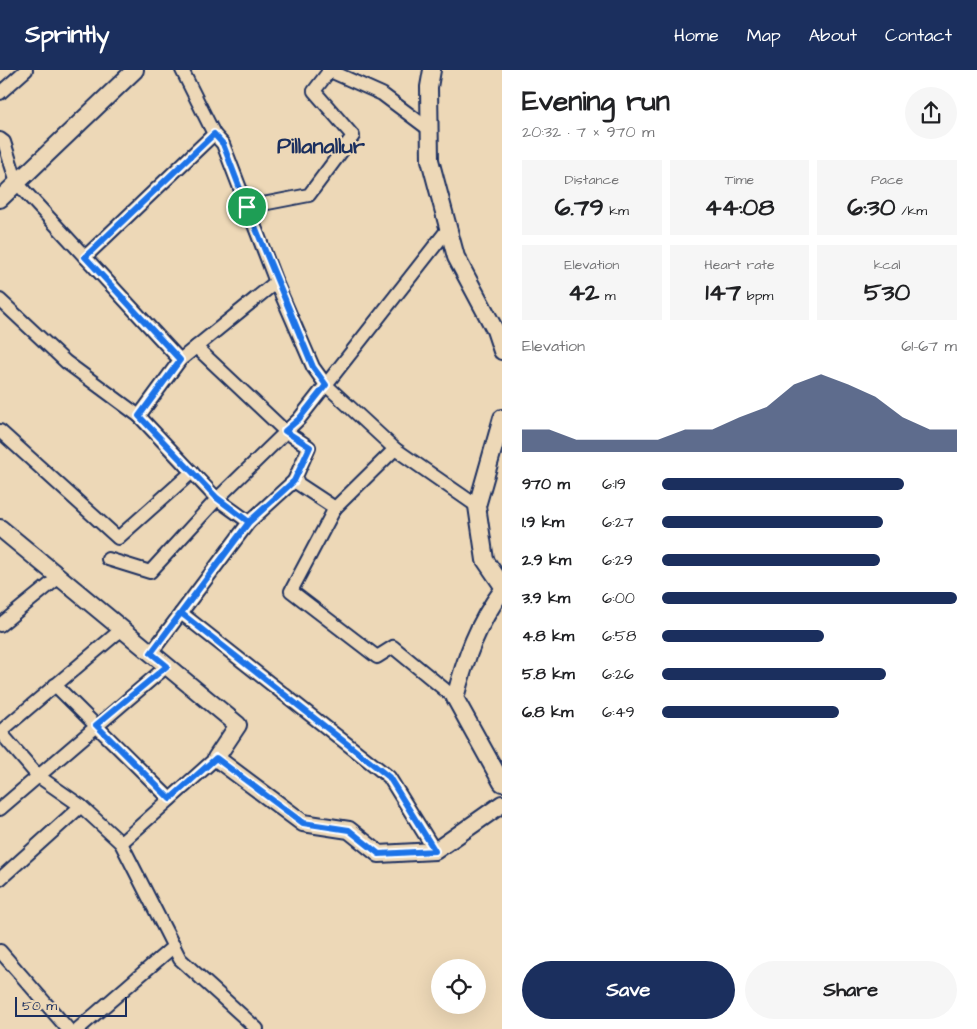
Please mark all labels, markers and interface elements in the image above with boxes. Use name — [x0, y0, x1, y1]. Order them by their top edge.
text: Sprintly — [25, 18, 109, 52]
text: Home — [674, 23, 719, 48]
text: Map — [747, 23, 781, 48]
text: About — [809, 23, 857, 48]
text: Contact — [885, 23, 952, 48]
text: Evening run — [522, 82, 670, 121]
button: share — [905, 87, 957, 139]
text: 20:32 · 7 × 970 m — [522, 121, 654, 143]
district label: Pillanallur — [277, 131, 366, 162]
text: Distance — [565, 170, 619, 190]
text: Time — [725, 170, 754, 190]
text: Pace — [871, 170, 903, 190]
pin — [226, 186, 268, 228]
text: 6.79 — [555, 190, 604, 225]
text: 44:08 — [704, 190, 775, 225]
text: 6:30 — [847, 190, 896, 225]
icon: arrive — [233, 193, 261, 221]
text: km — [604, 201, 629, 221]
text: /km — [896, 201, 927, 221]
text: Elevation — [564, 255, 619, 275]
text: Heart rate — [704, 255, 775, 275]
text: kcal — [874, 255, 901, 275]
text: 42 — [568, 275, 599, 310]
text: 147 — [706, 275, 741, 310]
text: 530 — [864, 275, 910, 310]
text: m — [599, 286, 616, 306]
text: bpm — [741, 286, 773, 306]
text: Elevation — [522, 335, 585, 357]
text: 61–67 m — [901, 335, 957, 357]
text: 970 m — [522, 473, 570, 495]
text: 6:19 — [602, 473, 626, 495]
text: 1.9 km — [522, 511, 564, 533]
text: 6:27 — [602, 511, 634, 533]
text: 2.9 km — [522, 549, 571, 571]
text: 6:29 — [602, 549, 633, 571]
text: 3.9 km — [522, 587, 570, 609]
text: 6:00 — [602, 587, 635, 609]
text: 4.8 km — [522, 625, 574, 647]
text: 6:58 — [602, 625, 636, 647]
text: 5.8 km — [522, 663, 575, 685]
text: 6:26 — [602, 663, 634, 685]
text: 6.8 km — [522, 701, 573, 723]
text: 6:49 — [602, 701, 635, 723]
map controls — [431, 959, 486, 1014]
button: locate — [431, 959, 486, 1014]
button: Save — [522, 961, 735, 1019]
button: Share — [745, 961, 957, 1019]
scale bar — [15, 994, 128, 1017]
text: 50 m — [22, 996, 57, 1016]

